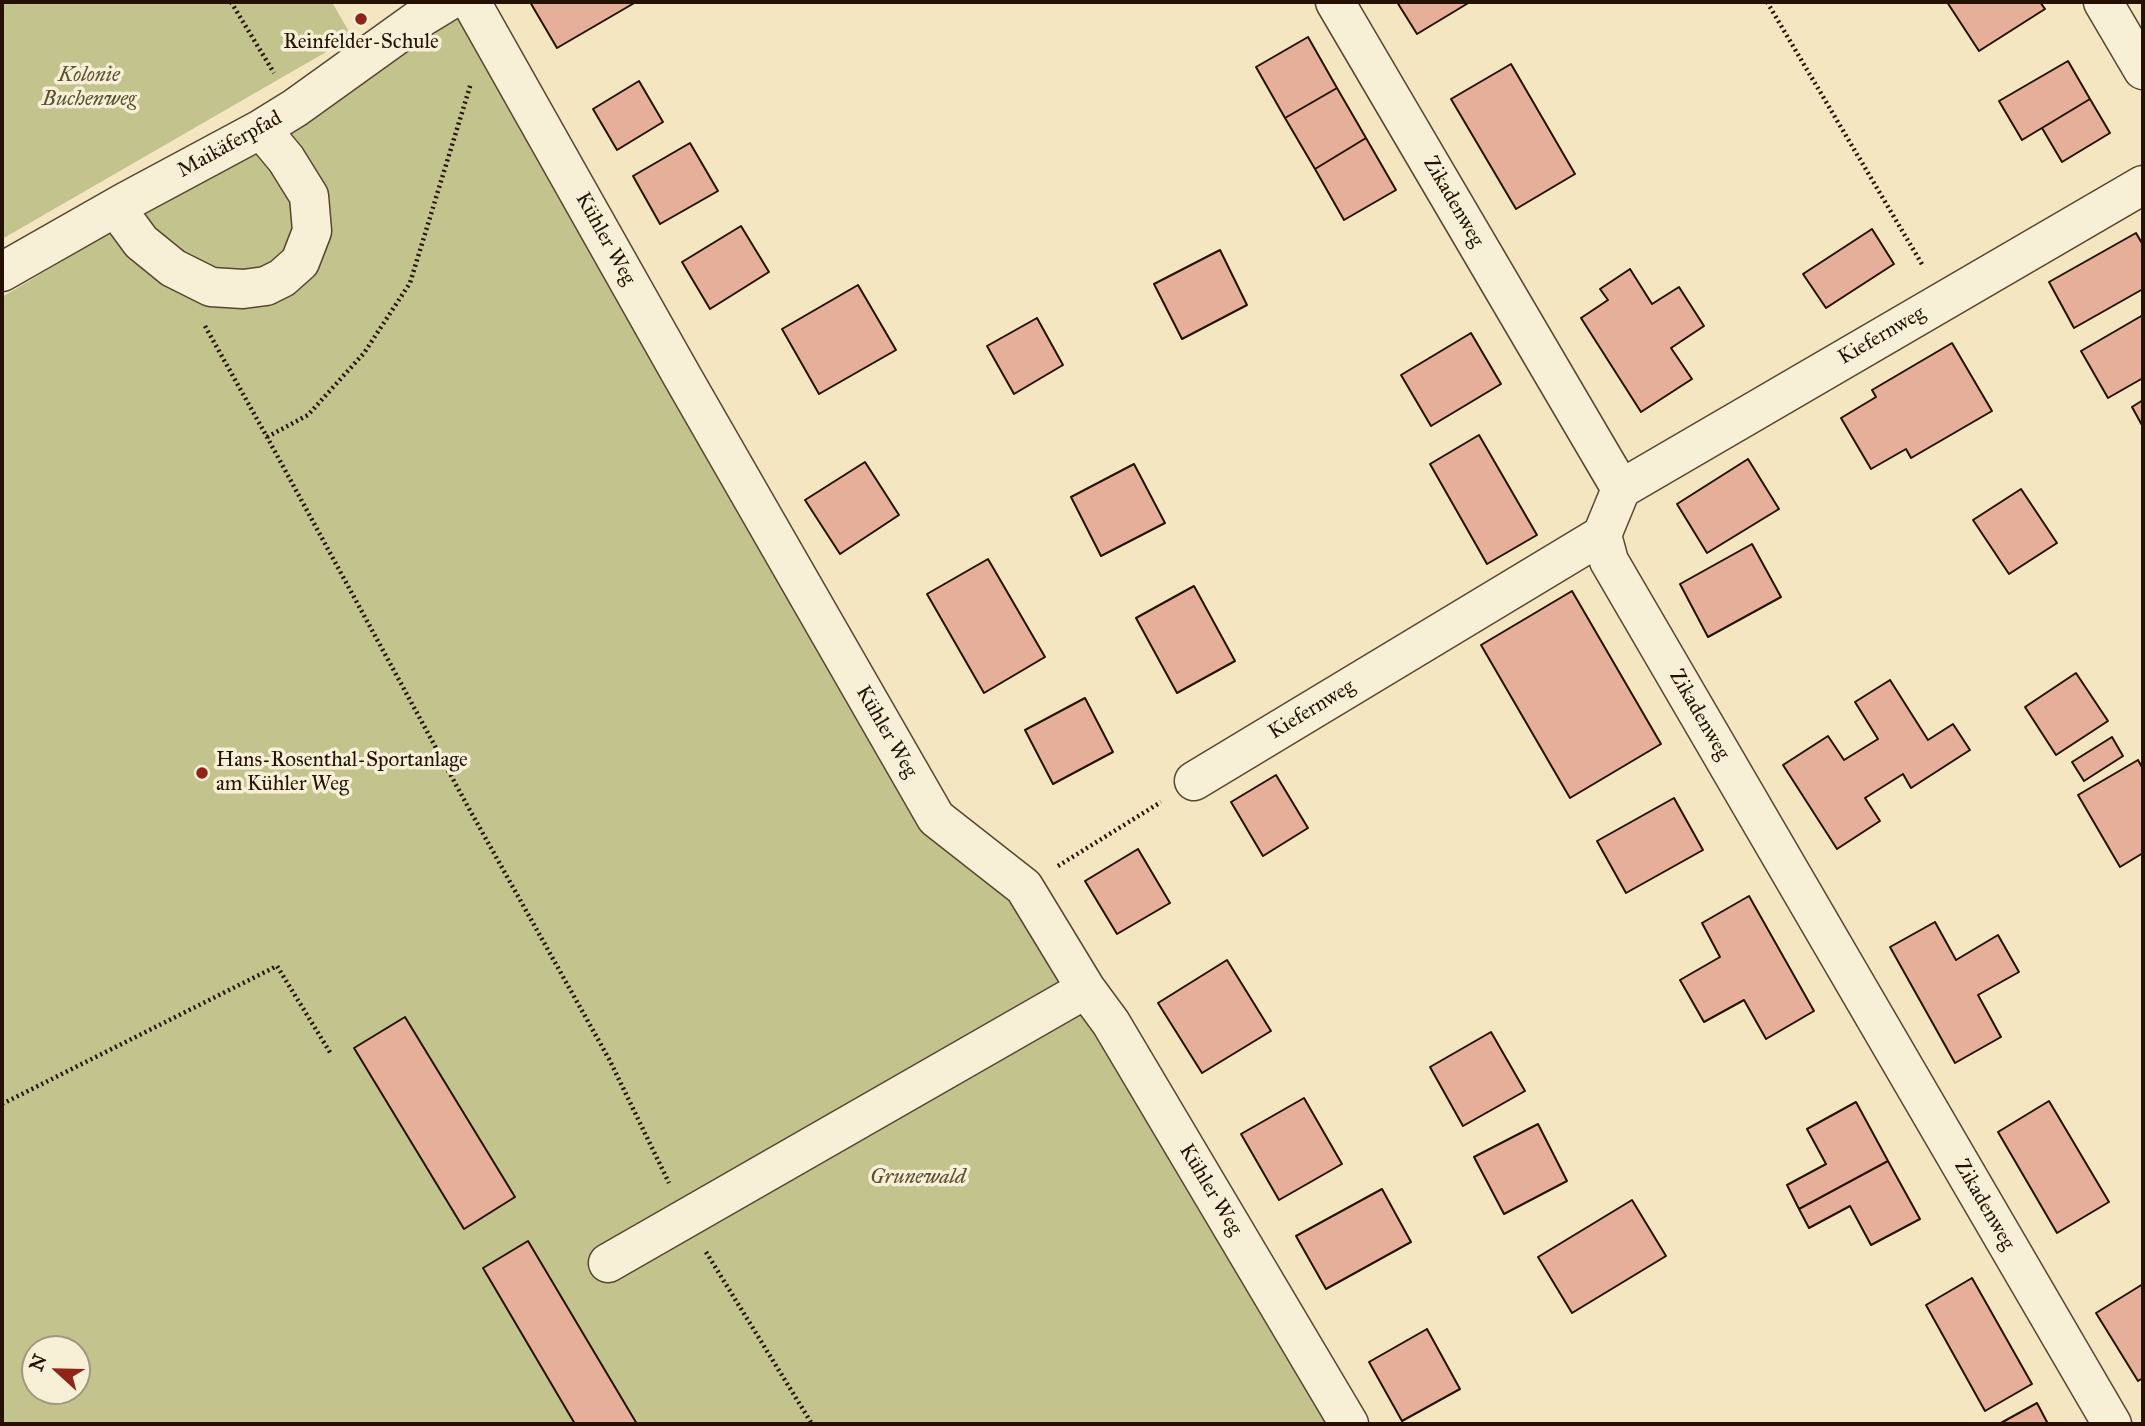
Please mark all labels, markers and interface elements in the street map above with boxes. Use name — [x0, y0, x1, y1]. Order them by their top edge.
marker: Reinfelder-Schule — [353, 11, 369, 27]
place label: Reinfelder-Schule — [283, 30, 439, 56]
park label: Kolonie Buchenweg — [42, 63, 136, 113]
street label: Maikäferpfad — [173, 106, 287, 184]
street label: Zikadenweg — [1417, 152, 1489, 252]
street label: Kühler Weg — [569, 188, 641, 290]
street label: Kiefernweg — [1834, 301, 1930, 371]
street label: Zikadenweg — [1663, 665, 1735, 765]
street label: Kiefernweg — [1264, 674, 1360, 746]
street label: Kühler Weg — [850, 682, 922, 782]
place label: Hans-Rosenthal-Sportanlage am Kühler Weg — [216, 748, 468, 798]
marker: Hans-Rosenthal-Sportanlage am Kühler Weg — [194, 765, 210, 781]
street label: Kühler Weg — [1173, 1140, 1247, 1240]
street label: Zikadenweg — [1948, 1155, 2020, 1255]
park label: Grunewald — [870, 1165, 966, 1191]
north arrow — [21, 1335, 91, 1405]
text: N — [24, 1351, 52, 1374]

